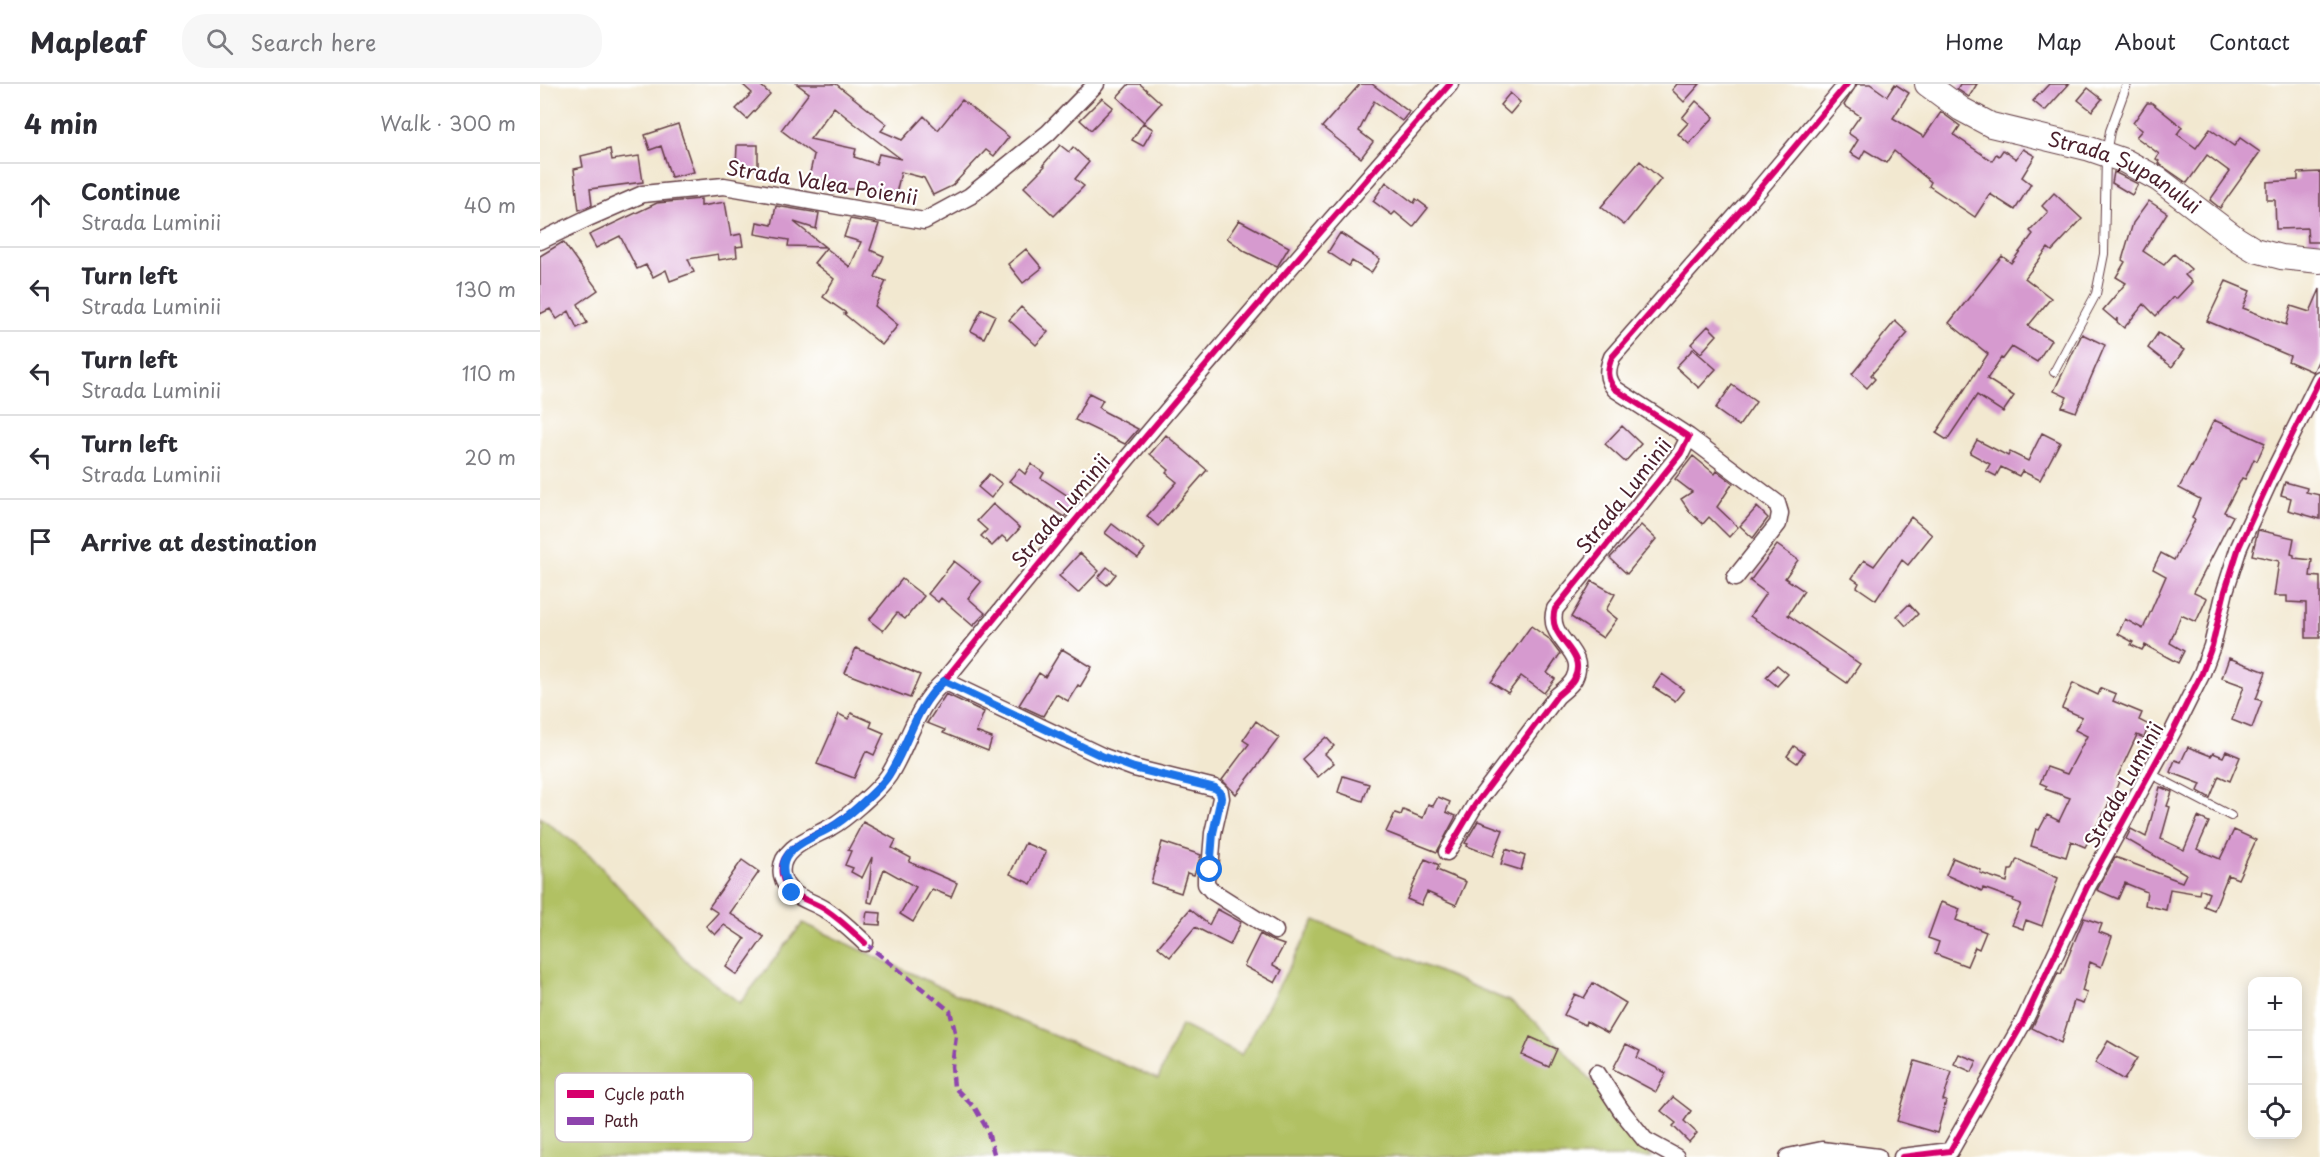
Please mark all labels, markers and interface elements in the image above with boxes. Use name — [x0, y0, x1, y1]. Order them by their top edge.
search box — [182, 14, 602, 68]
text: Mapleaf — [30, 20, 146, 63]
icon: search — [203, 25, 236, 58]
text: Search here — [251, 25, 376, 58]
text: Home — [1945, 25, 2004, 57]
text: Map — [2037, 25, 2082, 57]
text: About — [2115, 25, 2176, 57]
text: Contact — [2209, 25, 2290, 57]
text: 4 min — [24, 104, 98, 143]
text: Walk · 300 m — [380, 108, 516, 138]
street label: Strada Șupanului — [2045, 123, 2208, 221]
street label: Strada Valea Poienii — [724, 152, 920, 212]
text: Continue — [81, 174, 180, 207]
icon: ahead — [24, 189, 57, 222]
text: 40 m — [464, 190, 516, 220]
text: Strada Luminii — [81, 207, 221, 237]
text: Turn left — [81, 258, 178, 291]
icon: left — [24, 273, 57, 306]
text: 130 m — [456, 274, 516, 304]
text: Strada Luminii — [81, 291, 221, 321]
text: Turn left — [81, 342, 178, 375]
icon: left — [24, 357, 57, 390]
text: 110 m — [462, 358, 516, 388]
text: Strada Luminii — [81, 375, 221, 405]
text: Turn left — [81, 426, 178, 459]
street label: Strada Luminii — [1568, 431, 1678, 560]
icon: left — [24, 441, 57, 474]
text: 20 m — [464, 442, 516, 472]
street label: Strada Luminii — [1004, 447, 1117, 574]
text: Strada Luminii — [81, 459, 221, 489]
icon: arrive — [24, 525, 57, 558]
text: Arrive at destination — [81, 525, 317, 558]
street label: Strada Luminii — [2076, 716, 2170, 853]
route start — [1196, 856, 1222, 882]
route end — [778, 879, 804, 905]
map controls — [2248, 977, 2302, 1139]
button: + — [2248, 977, 2302, 1031]
button: − — [2248, 1031, 2302, 1085]
legend — [555, 1073, 753, 1142]
text: Cycle path — [604, 1081, 685, 1105]
button: locate — [2248, 1085, 2302, 1139]
text: Path — [604, 1108, 639, 1132]

